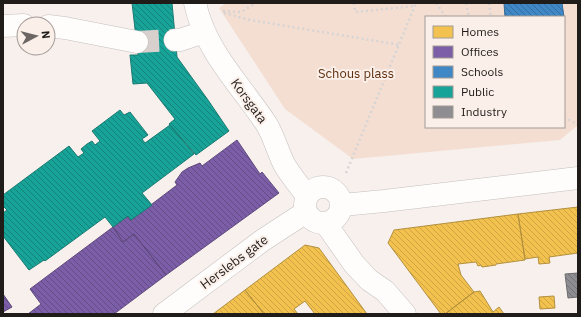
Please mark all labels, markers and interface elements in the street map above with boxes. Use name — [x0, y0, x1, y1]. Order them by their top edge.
north arrow — [16, 16, 56, 56]
legend — [425, 16, 565, 128]
text: Homes — [461, 24, 499, 39]
text: N — [38, 30, 53, 40]
text: Offices — [461, 44, 499, 59]
text: Schools — [461, 64, 504, 79]
park label: Schous plass — [318, 65, 394, 82]
street label: Korsgata — [227, 75, 271, 127]
text: Public — [461, 84, 494, 99]
text: Industry — [461, 104, 507, 119]
street label: Herslebs gate — [197, 231, 271, 293]

